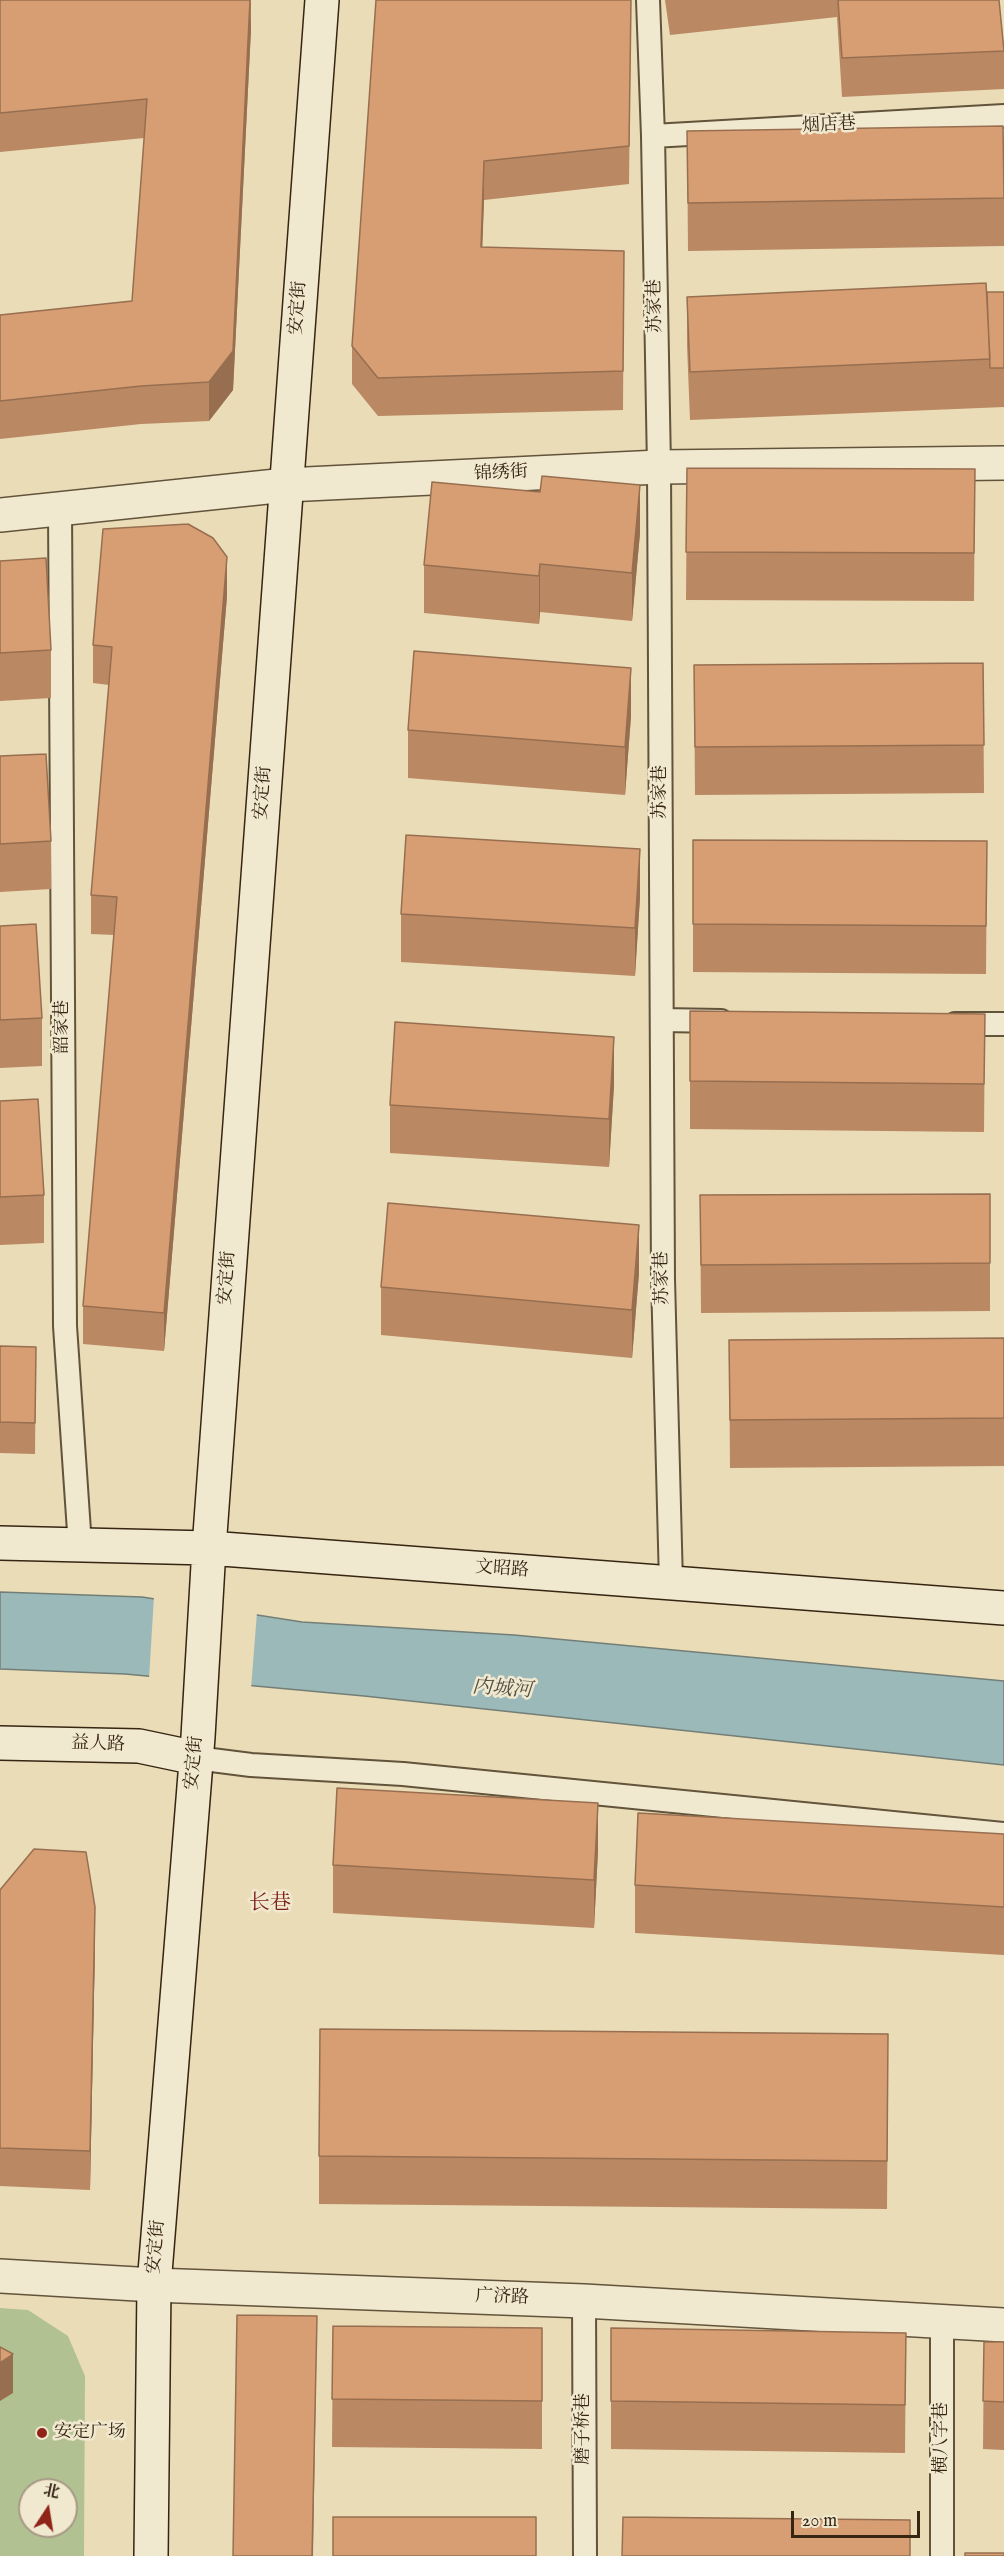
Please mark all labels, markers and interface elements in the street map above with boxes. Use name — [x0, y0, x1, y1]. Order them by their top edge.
street label: 烟店巷 — [801, 114, 857, 138]
street label: 苏家巷 — [645, 279, 667, 333]
street label: 安定街 — [286, 280, 312, 336]
street label: 锦绣街 — [473, 462, 529, 486]
street label: 安定街 — [251, 765, 277, 821]
street label: 苏家巷 — [650, 765, 672, 819]
street label: 韶家巷 — [52, 1000, 74, 1054]
street label: 安定街 — [215, 1250, 241, 1306]
street label: 苏家巷 — [652, 1251, 674, 1305]
street label: 文昭路 — [474, 1557, 530, 1583]
water label: 内城河 — [471, 1676, 533, 1704]
street label: 益人路 — [71, 1733, 125, 1757]
street label: 安定街 — [182, 1735, 208, 1791]
district label: 长巷 — [249, 1892, 291, 1918]
street label: 安定街 — [144, 2219, 170, 2275]
street label: 广济路 — [475, 2286, 529, 2310]
street label: 磨子桥巷 — [573, 2393, 595, 2465]
street label: 横八字巷 — [931, 2402, 953, 2474]
place label: 安定广场 — [54, 2422, 126, 2444]
marker: 安定广场 — [35, 2426, 49, 2440]
north arrow — [18, 2478, 78, 2538]
text: 北 — [41, 2481, 61, 2504]
scale bar — [794, 2499, 923, 2537]
text: 20 m — [802, 2510, 837, 2533]

